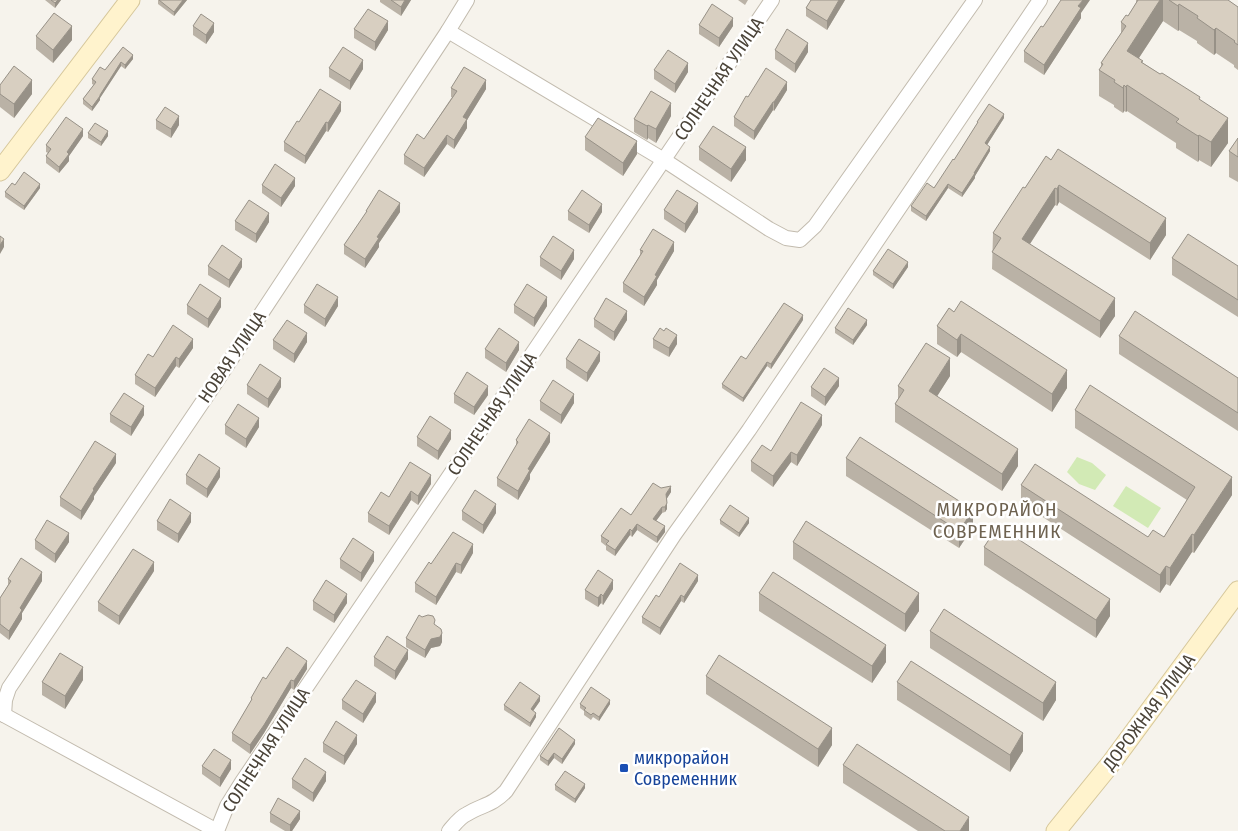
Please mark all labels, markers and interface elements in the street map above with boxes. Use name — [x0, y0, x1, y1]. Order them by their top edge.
street label: СОЛНЕЧНАЯ УЛИЦА — [670, 13, 769, 145]
street label: НОВАЯ УЛИЦА — [193, 307, 271, 407]
street label: СОЛНЕЧНАЯ УЛИЦА — [443, 348, 542, 480]
district label: МИКРОРАЙОН СОВРЕМЕННИК — [933, 498, 1061, 543]
street label: ДОРОЖНАЯ УЛИЦА — [1098, 649, 1200, 775]
street label: СОЛНЕЧНАЯ УЛИЦА — [218, 683, 315, 816]
place label: микрорайон Современник — [634, 747, 737, 790]
marker: микрорайон Современник — [618, 762, 630, 774]

